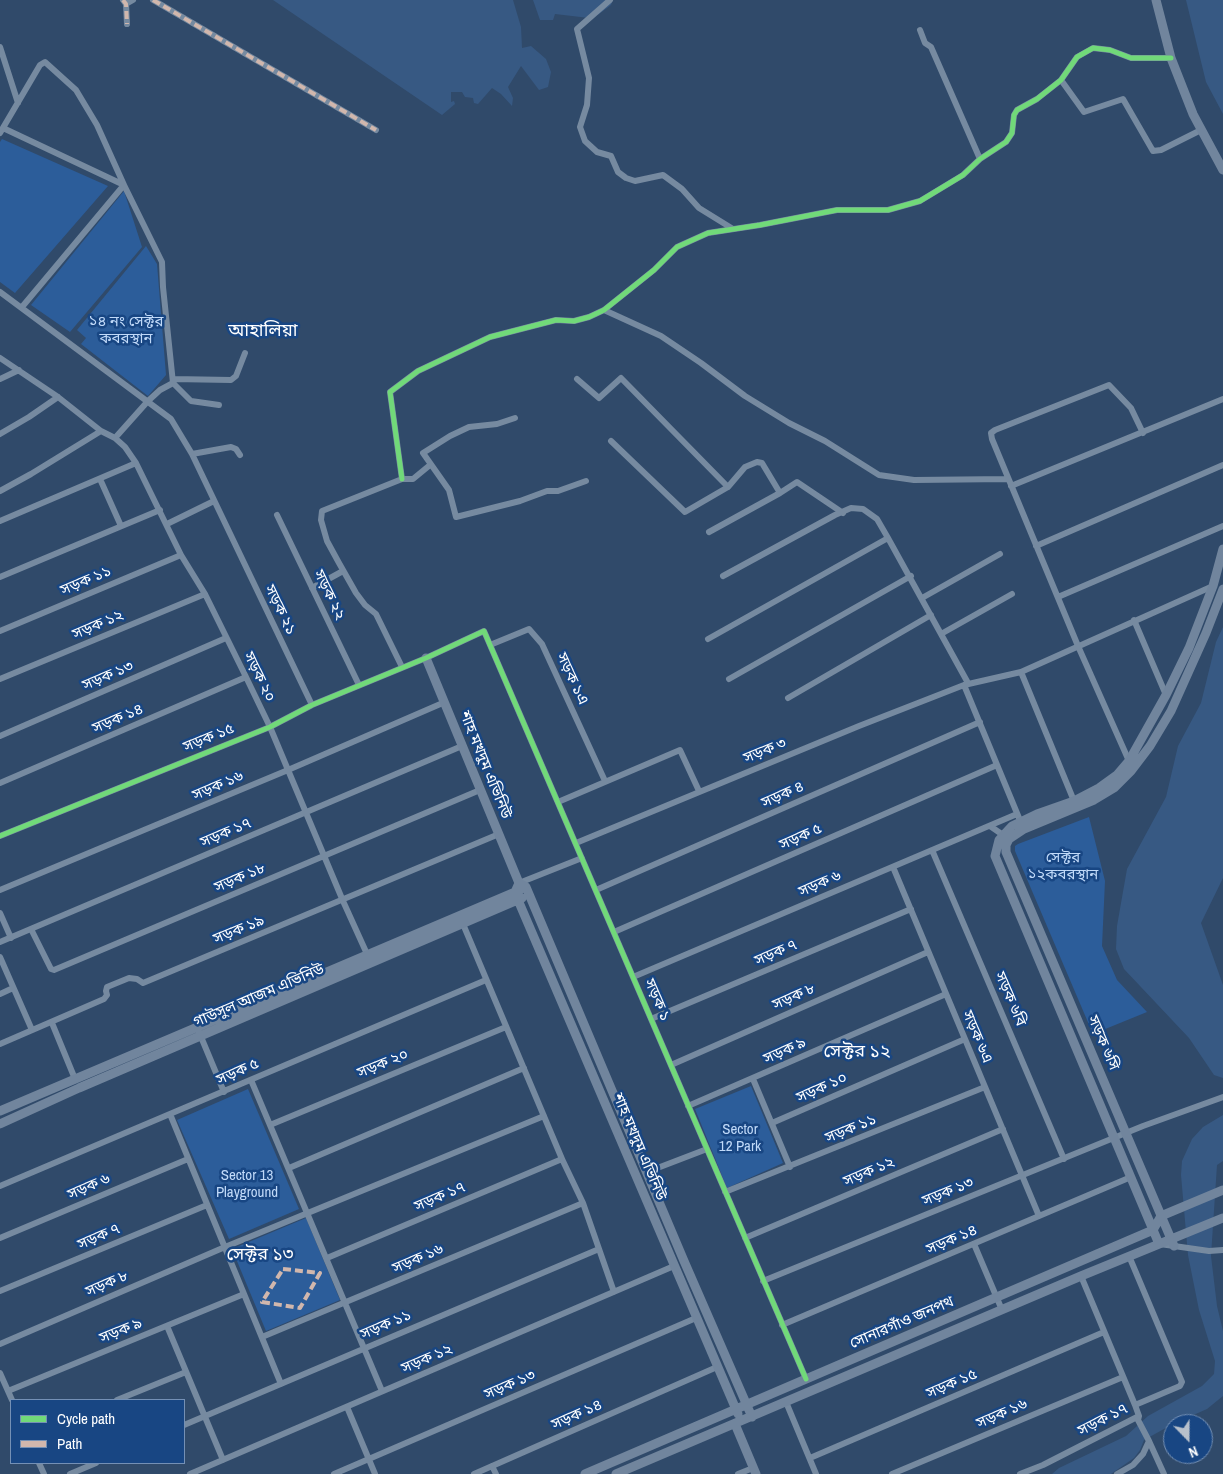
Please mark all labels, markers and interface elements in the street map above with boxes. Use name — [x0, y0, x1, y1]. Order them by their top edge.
park label: ১৪ নং সেক্টর কবরস্থান — [89, 313, 163, 348]
district label: আহালিয়া — [228, 320, 298, 342]
street label: সড়ক ১১ — [58, 562, 114, 600]
street label: সড়ক ২২ — [309, 567, 349, 623]
street label: সড়ক ২১ — [260, 582, 300, 638]
street label: সড়ক ১২ — [70, 606, 126, 644]
street label: সড়ক ২০ — [239, 649, 279, 705]
street label: সড়ক ১এ — [552, 650, 592, 708]
street label: সড়ক ১৩ — [80, 657, 136, 695]
street label: সড়ক ১৪ — [90, 700, 146, 738]
street label: শাহ মখদুম এভিনিউ — [455, 708, 515, 822]
street label: সড়ক ১৫ — [181, 720, 237, 756]
street label: সড়ক ৩ — [741, 734, 789, 768]
street label: সড়ক ১৬ — [190, 767, 246, 805]
street label: সড়ক ৪ — [759, 778, 807, 812]
street label: সড়ক ১৭ — [198, 814, 254, 852]
street label: সড়ক ৫ — [777, 820, 825, 854]
park label: সেক্টর ১২কবরস্থান — [1028, 849, 1098, 884]
street label: সড়ক ১৮ — [212, 859, 268, 897]
street label: সড়ক ৬ — [796, 867, 844, 901]
street label: সড়ক ১৯ — [211, 912, 267, 948]
street label: সড়ক ৭ — [752, 936, 800, 970]
street label: গাউসুল আজম এভিনিউ — [191, 960, 327, 1032]
street label: সড়ক ৬বি — [991, 969, 1029, 1029]
street label: সড়ক ১ — [640, 976, 674, 1024]
street label: সড়ক ৮ — [770, 980, 818, 1014]
street label: সড়ক ৬এ — [958, 1008, 996, 1066]
street label: সড়ক ৬সি — [1083, 1013, 1123, 1073]
street label: সড়ক ৯ — [761, 1034, 809, 1068]
district label: সেক্টর ১২ — [824, 1041, 890, 1063]
street label: সড়ক ২০ — [355, 1046, 411, 1082]
street label: সড়ক ৫ — [214, 1055, 262, 1089]
street label: সড়ক ১০ — [794, 1069, 850, 1107]
street label: শাহ মখদুম এভিনিউ — [608, 1091, 670, 1203]
street label: সড়ক ১১ — [823, 1111, 879, 1147]
park label: Sector 12 Park — [719, 1121, 761, 1156]
street label: সড়ক ১২ — [841, 1153, 897, 1191]
park label: Sector 13 Playground — [216, 1167, 278, 1202]
street label: সড়ক ৬ — [65, 1170, 113, 1204]
street label: সড়ক ১৩ — [920, 1174, 976, 1210]
street label: সড়ক ১৭ — [412, 1178, 468, 1216]
street label: সড়ক ৭ — [75, 1220, 123, 1254]
street label: সড়ক ১৪ — [924, 1221, 980, 1259]
street label: সড়ক ১৬ — [390, 1240, 446, 1278]
district label: সেক্টর ১৩ — [227, 1244, 293, 1266]
street label: সড়ক ৮ — [83, 1267, 131, 1301]
street label: সোনারগাঁও জনপথ — [847, 1293, 957, 1353]
street label: সড়ক ১১ — [358, 1306, 414, 1344]
street label: সড়ক ৯ — [97, 1314, 145, 1348]
street label: সড়ক ১২ — [399, 1340, 455, 1378]
street label: সড়ক ১৫ — [924, 1365, 980, 1403]
street label: সড়ক ১৩ — [482, 1366, 538, 1404]
street label: সড়ক ১৬ — [974, 1395, 1030, 1433]
street label: সড়ক ১৪ — [549, 1396, 605, 1434]
legend — [10, 1399, 185, 1464]
street label: সড়ক ১৭ — [1075, 1400, 1131, 1440]
text: Cycle path — [57, 1408, 115, 1429]
north arrow — [1163, 1414, 1213, 1464]
text: Path — [57, 1433, 82, 1454]
text: N — [1186, 1442, 1200, 1462]

